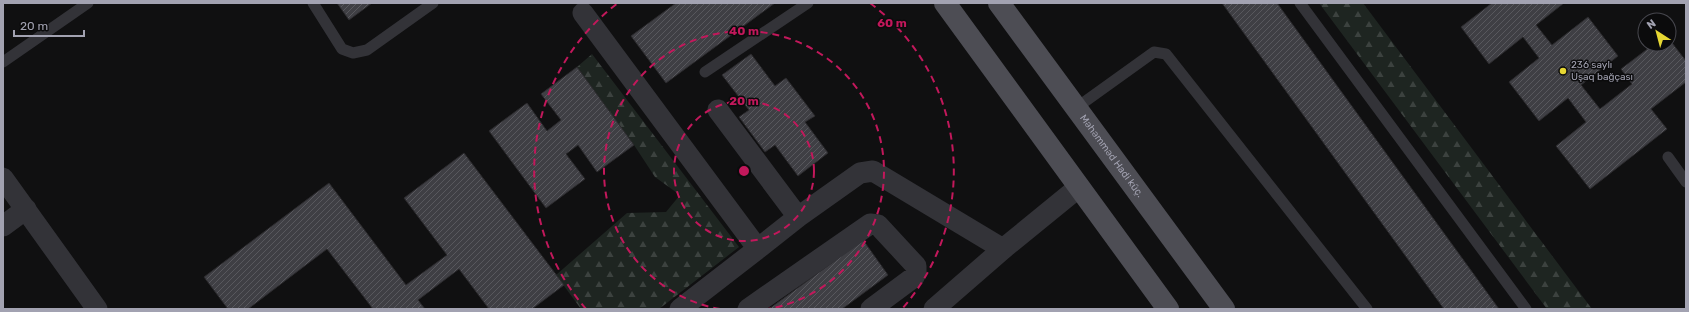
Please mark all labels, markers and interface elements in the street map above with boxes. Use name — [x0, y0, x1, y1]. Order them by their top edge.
scale bar — [14, 12, 84, 38]
north arrow — [1637, 12, 1677, 52]
text: 60 m — [877, 16, 907, 30]
text: N — [1644, 17, 1659, 32]
text: 20 m — [20, 19, 48, 33]
text: 40 m — [729, 24, 759, 38]
place label: 236 saylı Uşaq bağçası — [1571, 59, 1633, 83]
marker: 236 saylı Uşaq bağçası — [1558, 66, 1568, 76]
text: 20 m — [729, 94, 759, 108]
street label: Məhəmməd Hadi küç. — [1077, 112, 1146, 200]
centre of rings — [737, 164, 751, 178]

